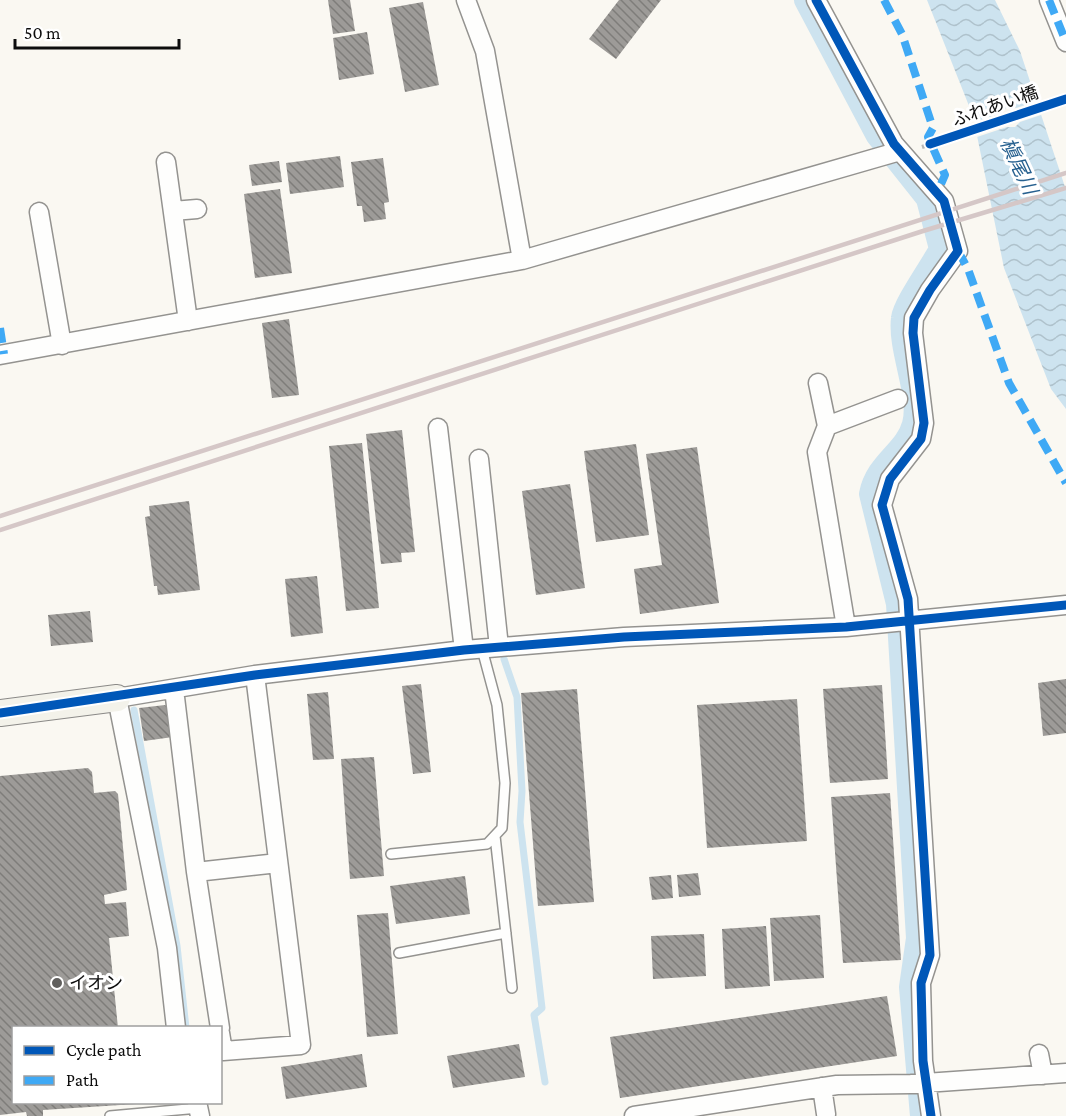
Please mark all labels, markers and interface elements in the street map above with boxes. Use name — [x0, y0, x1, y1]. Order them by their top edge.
scale bar — [15, 12, 178, 50]
text: 50 m — [24, 23, 61, 43]
street label: ふれあい橋 — [949, 82, 1041, 130]
water label: 槇尾川 — [996, 134, 1042, 200]
place label: イオン — [69, 973, 123, 993]
marker: イオン — [50, 976, 64, 990]
legend — [12, 1026, 222, 1104]
text: Cycle path — [66, 1040, 142, 1060]
text: Path — [66, 1070, 99, 1090]

